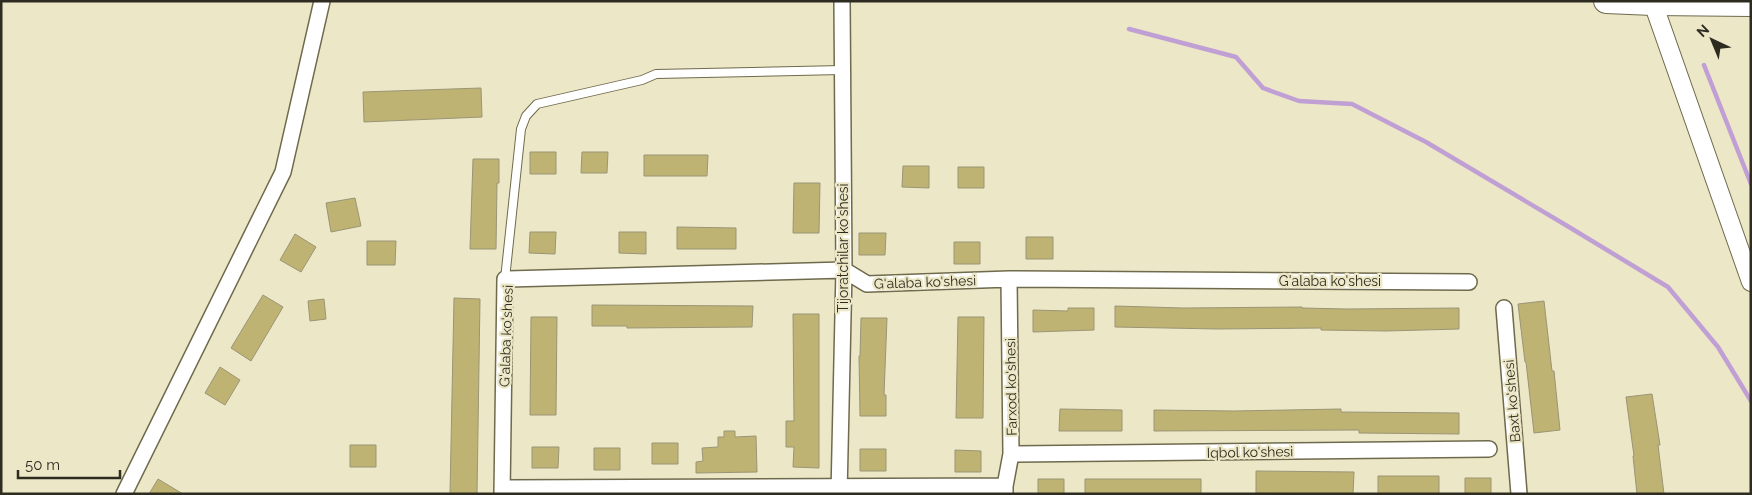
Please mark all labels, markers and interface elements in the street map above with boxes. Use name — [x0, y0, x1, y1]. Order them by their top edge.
north arrow — [1687, 15, 1737, 65]
text: N — [1694, 21, 1712, 40]
street label: Tijoratchilar ko'shesi — [835, 183, 851, 313]
street label: G'alaba ko'shesi — [874, 272, 976, 292]
street label: G'alaba ko'shesi — [1279, 273, 1381, 289]
street label: G'alaba ko'shesi — [496, 285, 516, 387]
street label: Farxod ko'shesi — [1002, 338, 1020, 436]
street label: Baxt ko'shesi — [1500, 359, 1524, 443]
street label: Iqbol ko'shesi — [1207, 443, 1293, 461]
scale bar — [18, 448, 120, 480]
text: 50 m — [25, 456, 60, 474]

